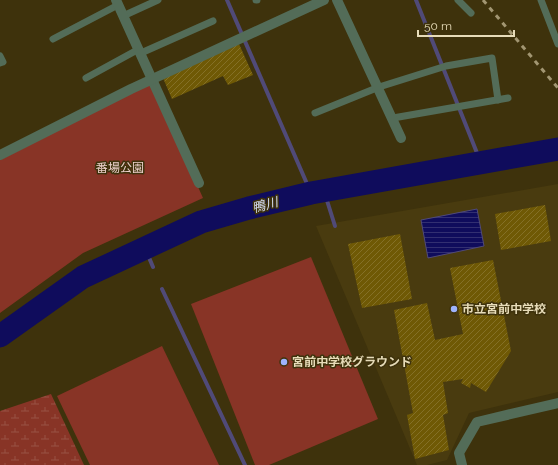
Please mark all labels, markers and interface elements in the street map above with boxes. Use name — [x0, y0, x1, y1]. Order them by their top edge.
scale bar — [418, 12, 514, 38]
text: 50 m — [424, 19, 452, 33]
park label: 番場公園 — [96, 161, 144, 175]
water label: 鴨川 — [250, 194, 281, 216]
place label: 市立宮前中学校 — [462, 302, 546, 316]
marker: 市立宮前中学校 — [449, 304, 459, 314]
place label: 宮前中学校グラウンド — [292, 355, 412, 369]
marker: 宮前中学校グラウンド — [279, 357, 289, 367]

